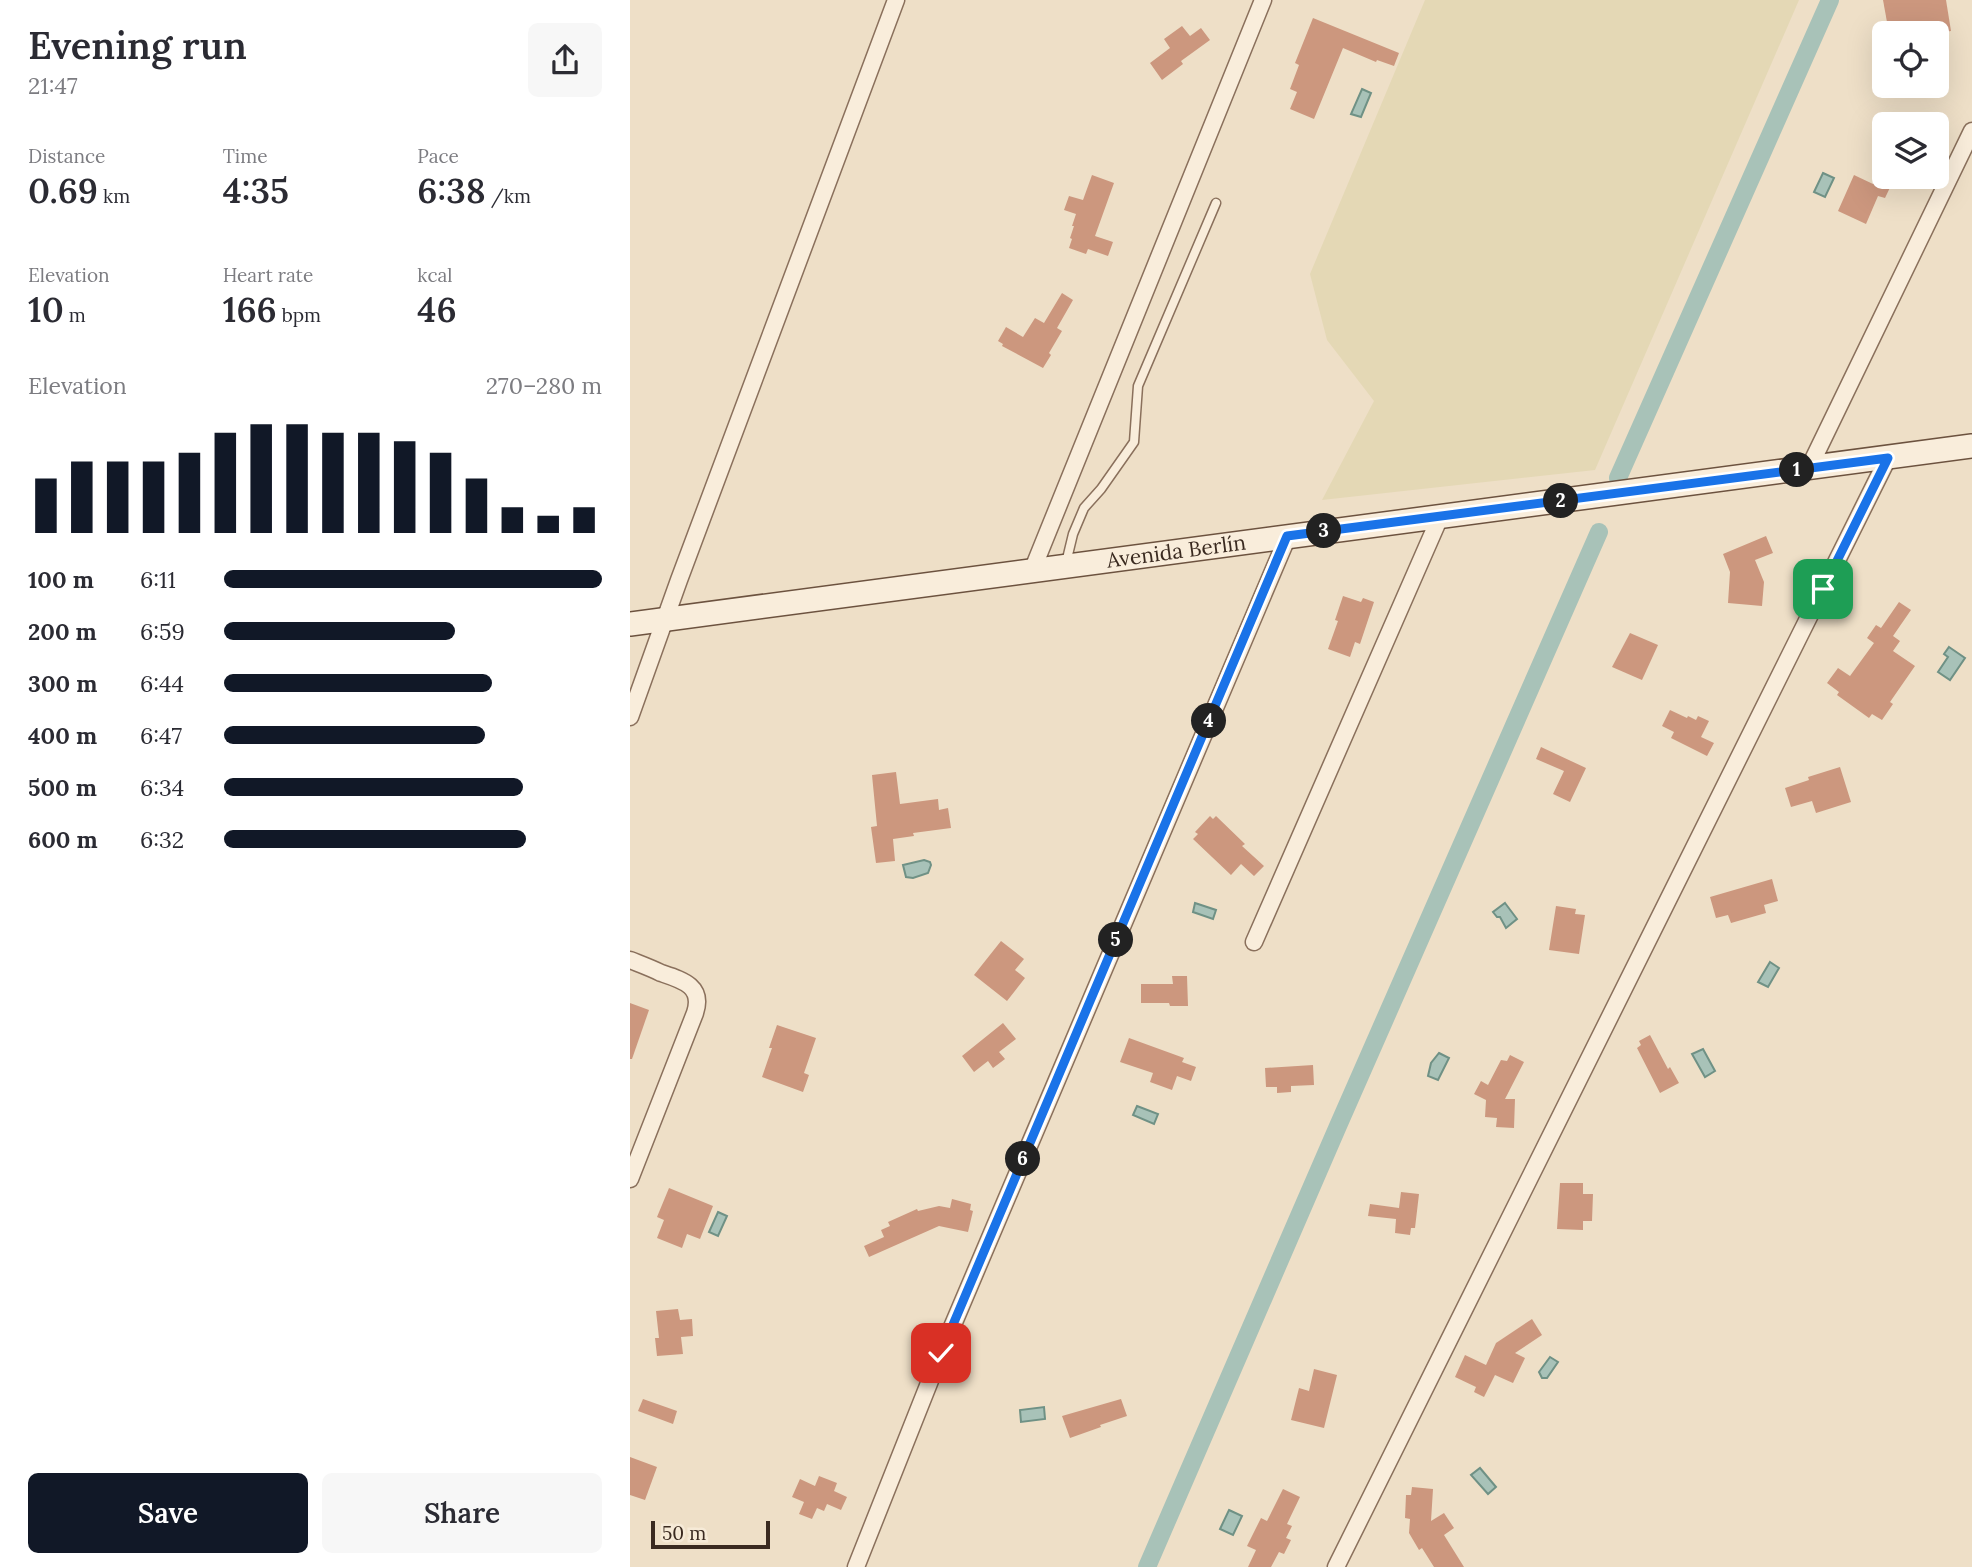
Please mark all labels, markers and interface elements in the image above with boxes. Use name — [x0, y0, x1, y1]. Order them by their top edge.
text: Evening run — [28, 21, 247, 69]
map controls — [1872, 21, 1949, 189]
button: locate — [1872, 21, 1949, 98]
button: share — [528, 23, 602, 97]
text: 21:47 — [28, 71, 78, 100]
button: layers — [1872, 112, 1949, 189]
text: Distance — [28, 144, 105, 168]
text: Time — [223, 144, 267, 168]
text: Pace — [417, 144, 459, 168]
text: 0.69 — [28, 168, 98, 213]
text: 4:35 — [223, 168, 289, 213]
text: 6:38 — [417, 168, 486, 213]
text: km — [98, 184, 130, 208]
text: /km — [486, 184, 531, 208]
text: Elevation — [28, 263, 110, 287]
text: Heart rate — [223, 263, 313, 287]
text: kcal — [417, 263, 452, 287]
text: 10 — [28, 287, 64, 332]
text: 166 — [223, 287, 277, 332]
text: 46 — [417, 287, 457, 332]
text: m — [64, 303, 86, 327]
text: bpm — [277, 303, 321, 327]
text: Elevation — [28, 371, 127, 400]
text: 270–280 m — [486, 371, 602, 400]
pin: 1 — [1780, 452, 1814, 488]
text: 1 — [1793, 457, 1800, 481]
pin: 2 — [1544, 484, 1578, 518]
text: 2 — [1555, 488, 1566, 512]
pin: 3 — [1306, 514, 1342, 548]
text: 3 — [1318, 518, 1329, 542]
street label: Avenida Berlín — [1104, 528, 1248, 574]
pin — [1793, 559, 1853, 619]
text: 100 m — [28, 565, 94, 594]
text: 6:11 — [140, 565, 176, 594]
icon: arrive — [1804, 570, 1842, 608]
text: 200 m — [28, 617, 97, 646]
text: 6:59 — [140, 617, 185, 646]
text: 300 m — [28, 669, 97, 698]
text: 6:44 — [140, 669, 184, 698]
pin: 4 — [1192, 704, 1226, 738]
text: 4 — [1203, 708, 1214, 732]
text: 400 m — [28, 721, 97, 750]
text: 6:47 — [140, 721, 182, 750]
text: 500 m — [28, 773, 97, 802]
text: 6:34 — [140, 773, 184, 802]
text: 600 m — [28, 825, 98, 854]
text: 6:32 — [140, 825, 184, 854]
pin: 5 — [1098, 922, 1134, 958]
text: 5 — [1110, 927, 1121, 951]
pin: 6 — [1006, 1142, 1040, 1176]
text: 6 — [1017, 1146, 1028, 1170]
pin — [911, 1323, 971, 1383]
icon: check — [922, 1334, 960, 1372]
button: Save — [28, 1473, 308, 1553]
button: Share — [322, 1473, 602, 1553]
scale bar — [651, 1518, 770, 1550]
text: 50 m — [662, 1521, 706, 1545]

